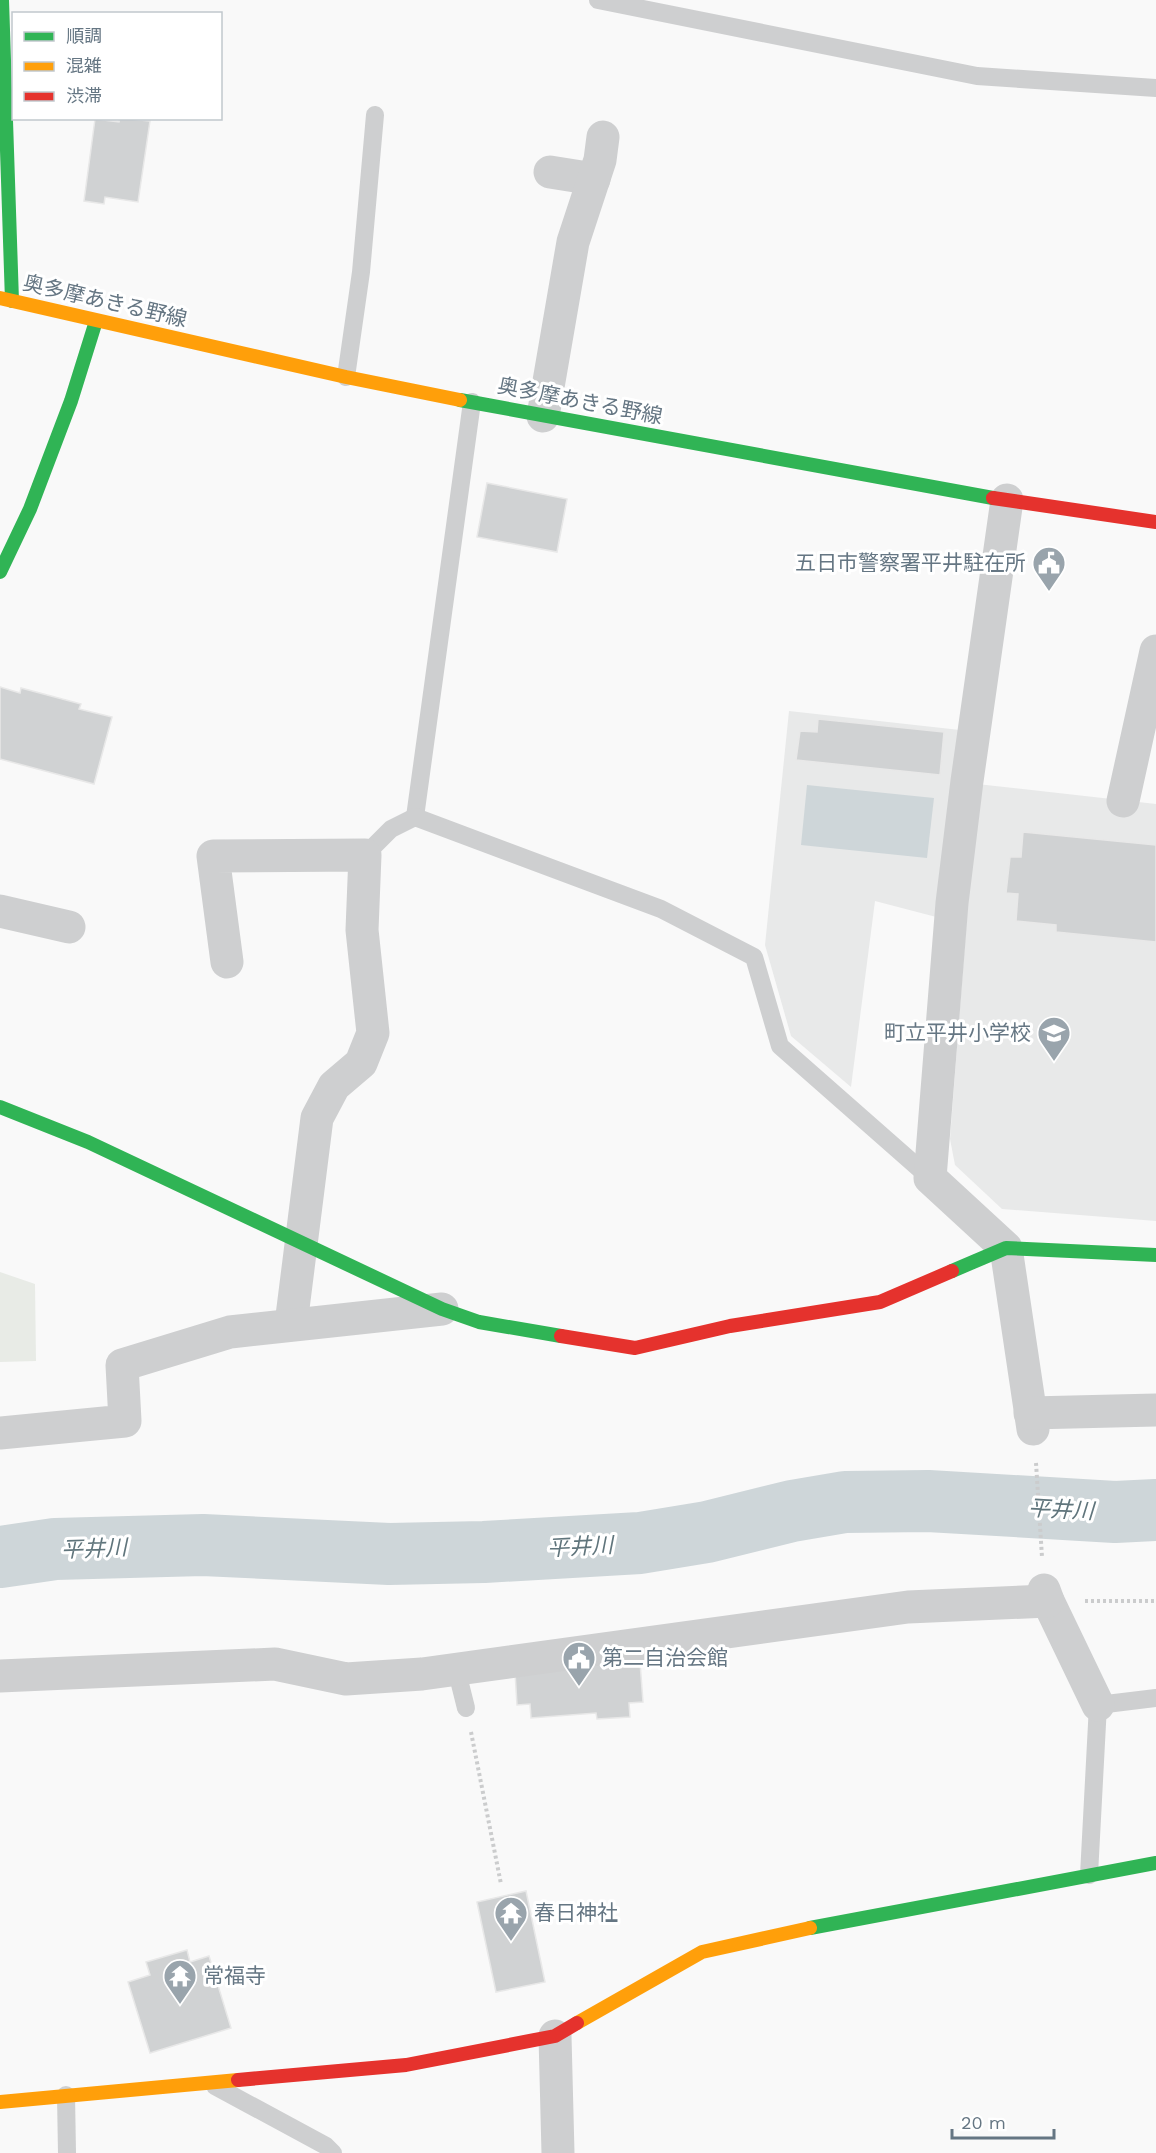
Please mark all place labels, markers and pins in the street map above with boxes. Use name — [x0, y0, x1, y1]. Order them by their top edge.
public building icon: 五日市警察署平井駐在所 — [1031, 545, 1067, 592]
place label: 五日市警察署平井駐在所 — [795, 550, 1026, 575]
school or university icon: 町立平井小学校 — [1036, 1015, 1072, 1062]
place label: 町立平井小学校 — [884, 1020, 1031, 1045]
public building icon: 第二自治会館 — [561, 1640, 597, 1687]
place label: 第二自治会館 — [602, 1645, 728, 1670]
temple icon: 春日神社 — [493, 1895, 529, 1942]
place label: 春日神社 — [534, 1900, 618, 1925]
temple icon: 常福寺 — [162, 1958, 198, 2005]
place label: 常福寺 — [203, 1963, 266, 1988]

